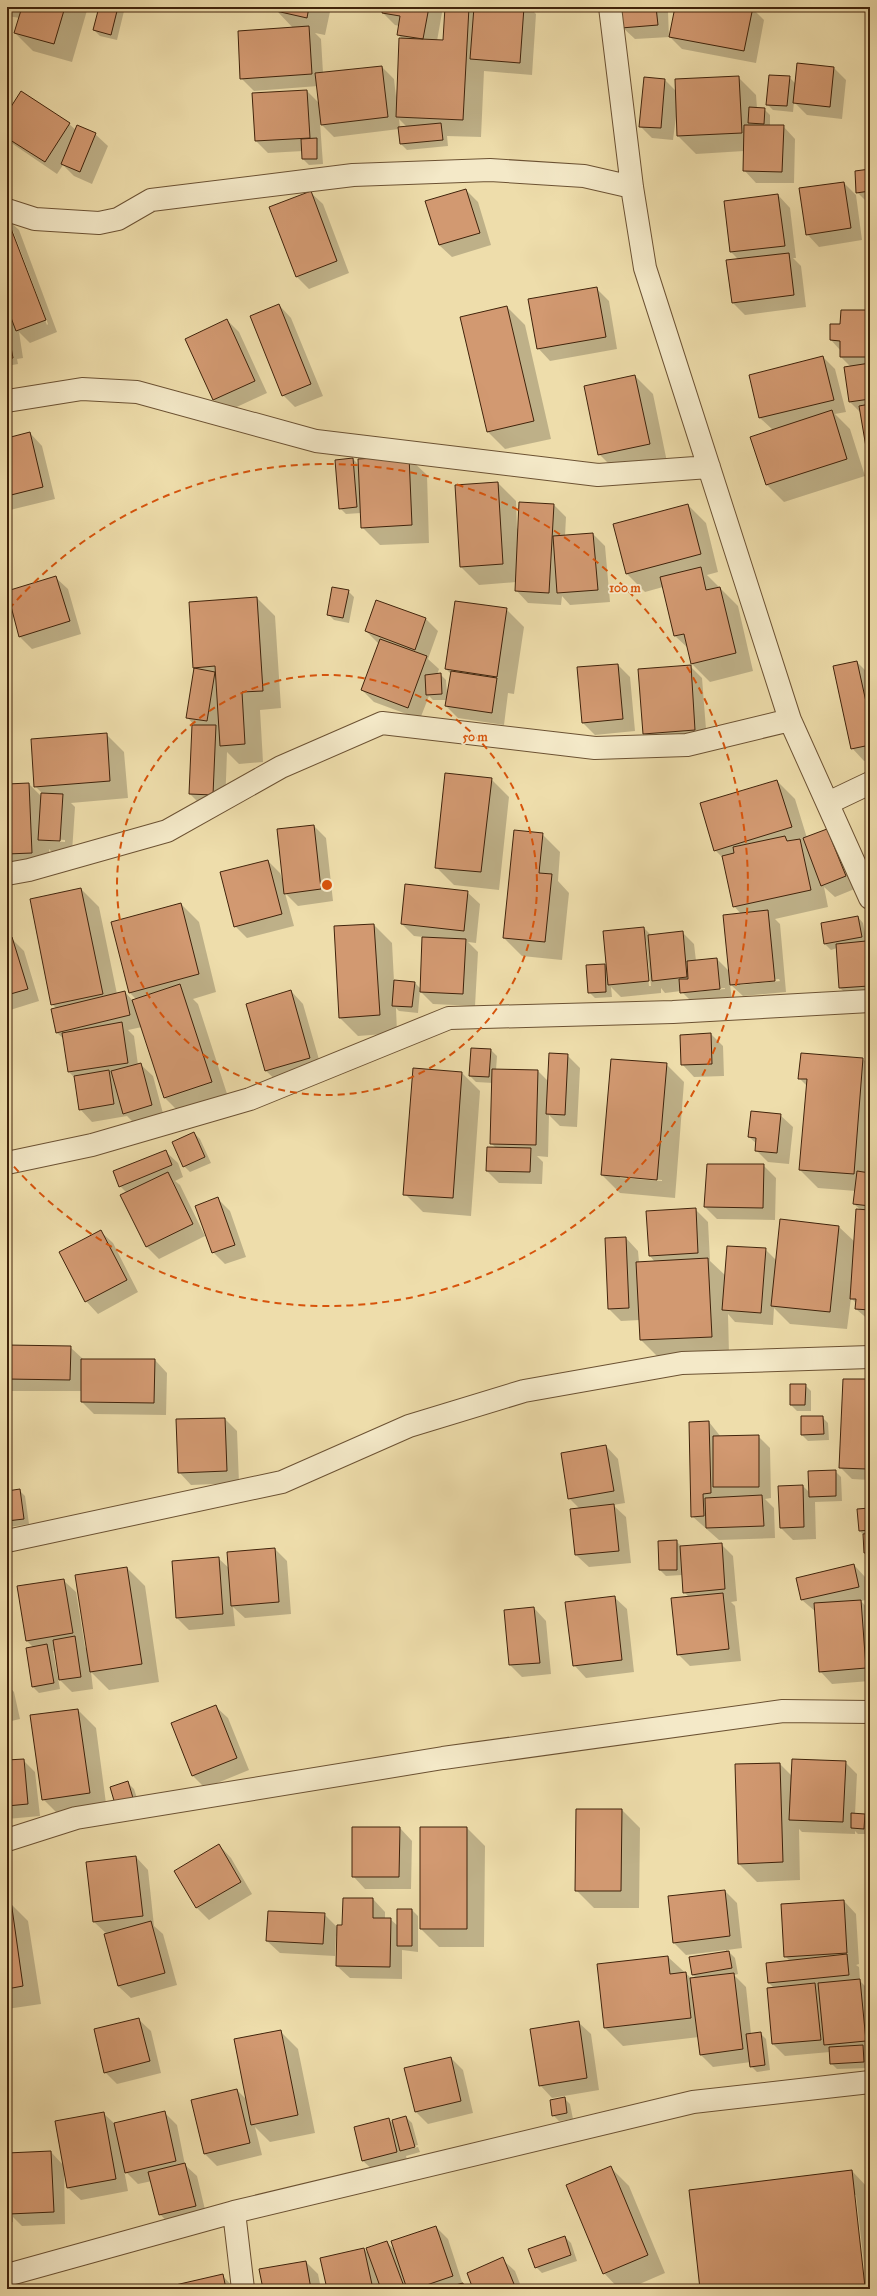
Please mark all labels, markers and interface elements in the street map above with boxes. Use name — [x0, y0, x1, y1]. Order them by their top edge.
text: 100 m — [609, 581, 642, 595]
text: 50 m — [462, 730, 489, 744]
centre of rings — [320, 878, 334, 892]

